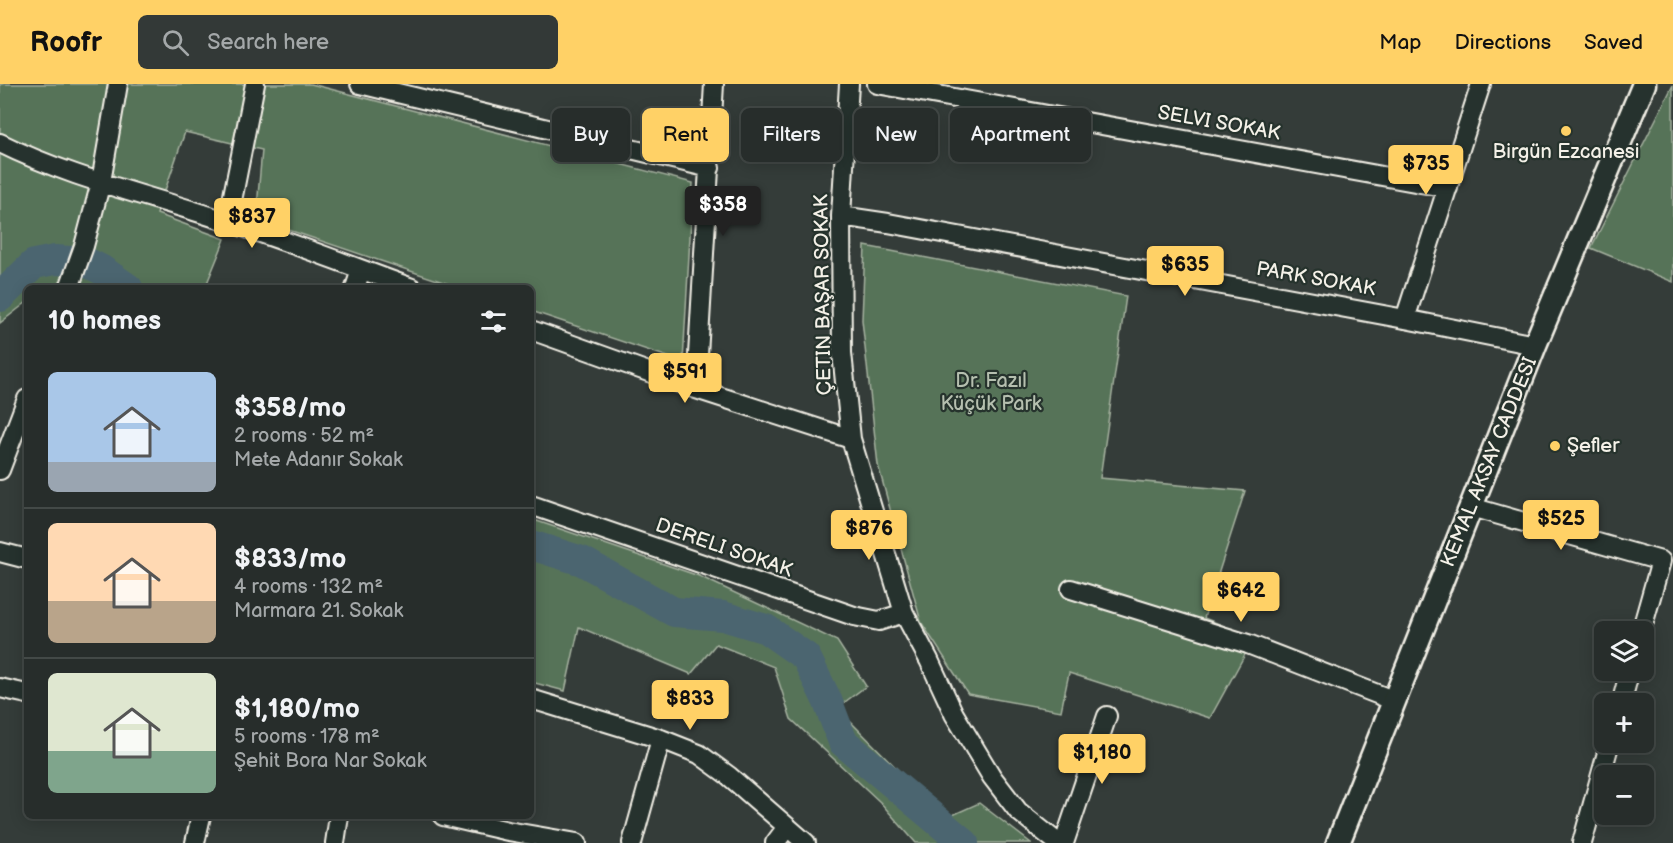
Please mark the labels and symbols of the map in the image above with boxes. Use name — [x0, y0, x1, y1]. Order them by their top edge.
street label: SELVI SOKAK — [1156, 100, 1282, 146]
marker: Birgün Ezcanesi — [1559, 124, 1573, 138]
place label: Birgün Ezcanesi — [1493, 140, 1639, 164]
pin: $735 — [1390, 145, 1462, 196]
pin: $358 — [687, 186, 759, 237]
street label: ÇETIN BAŞAR SOKAK — [809, 194, 837, 396]
pin: $837 — [216, 198, 288, 249]
pin: $635 — [1149, 246, 1221, 297]
street label: PARK SOKAK — [1254, 257, 1378, 301]
pin: $591 — [649, 353, 721, 404]
street label: KEMAL AKSAY CADDESI — [1436, 354, 1542, 570]
park label: Dr. Fazıl Küçük Park — [941, 369, 1042, 416]
place label: Şefler — [1567, 434, 1620, 458]
marker: Şefler — [1548, 439, 1562, 453]
pin: $525 — [1525, 500, 1597, 551]
pin: $876 — [833, 510, 905, 561]
street label: DERELI SOKAK — [652, 513, 796, 583]
pin: $642 — [1205, 572, 1277, 623]
pin: $833 — [654, 680, 726, 731]
pin: $1,180 — [1053, 734, 1151, 785]

